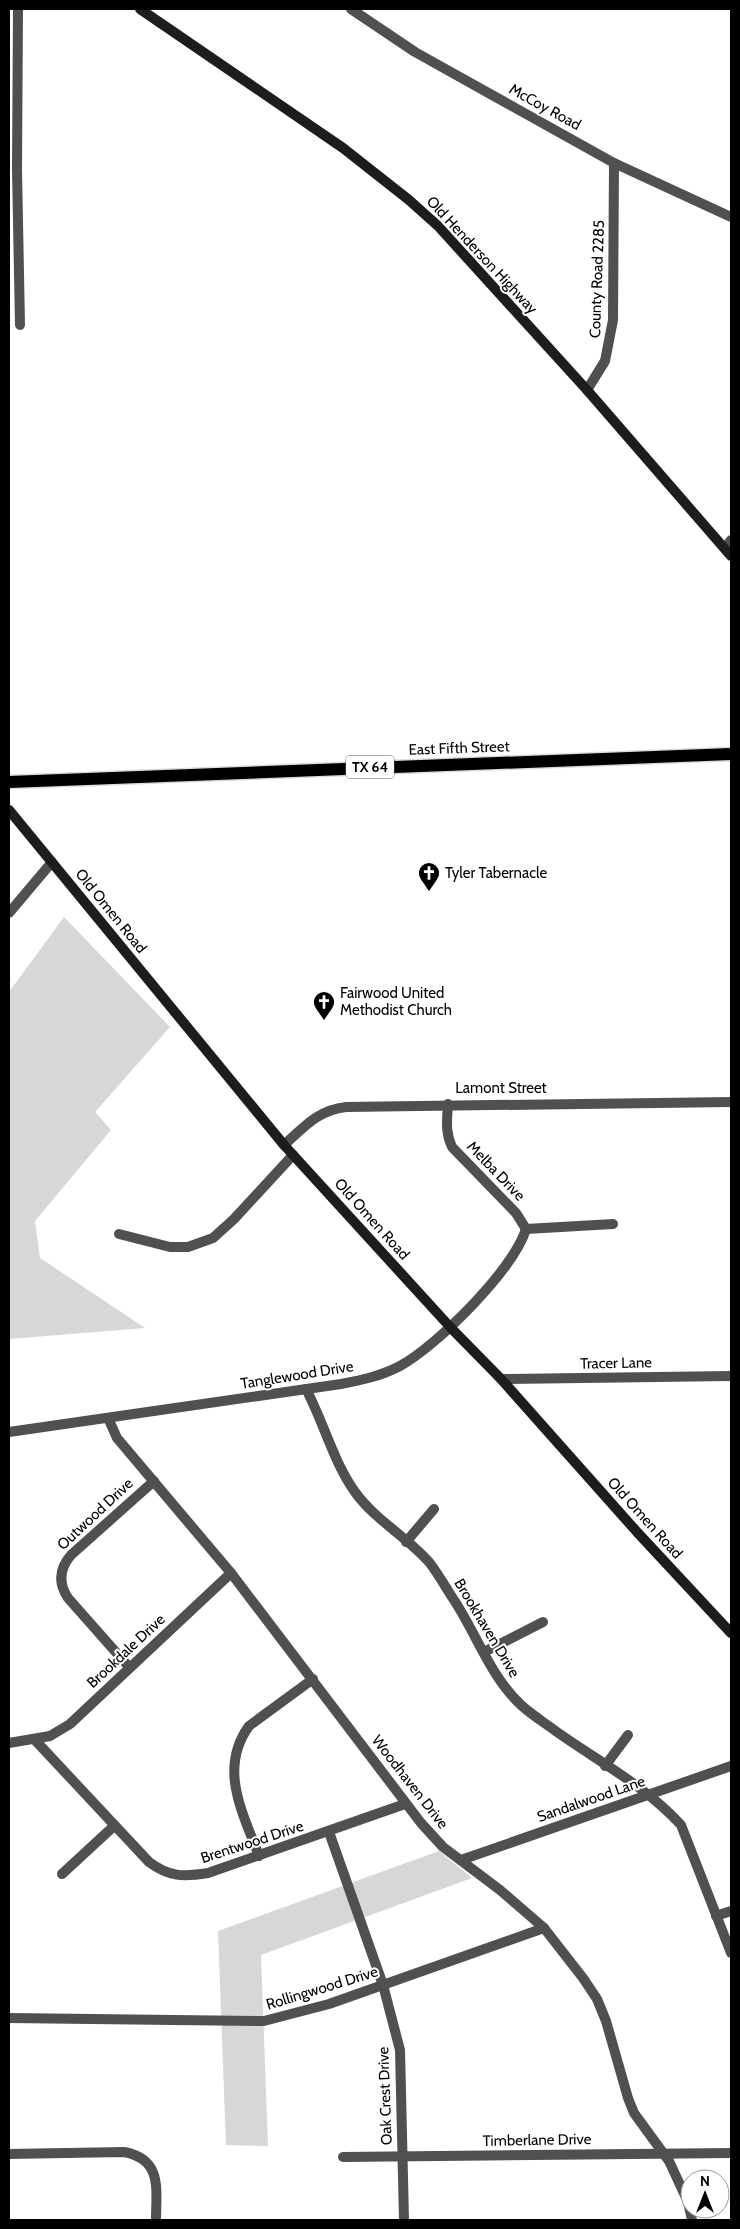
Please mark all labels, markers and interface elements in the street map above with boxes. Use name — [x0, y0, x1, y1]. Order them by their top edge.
street label: McCoy Road — [506, 80, 584, 134]
street label: Old Henderson Highway — [423, 192, 542, 318]
street label: County Road 2285 — [586, 220, 608, 338]
street label: East Fifth Street — [408, 737, 510, 759]
road number: TX 64 — [346, 756, 394, 779]
church icon: Tyler Tabernacle — [417, 861, 441, 892]
place label: Tyler Tabernacle — [445, 864, 547, 882]
street label: Old Omen Road — [72, 865, 150, 957]
place label: Fairwood United Methodist Church — [340, 984, 452, 1019]
church icon: Fairwood United Methodist Church — [312, 990, 336, 1021]
street label: Lamont Street — [455, 1079, 547, 1097]
street label: Melba Drive — [463, 1137, 529, 1205]
street label: Old Omen Road — [331, 1175, 413, 1263]
street label: Tracer Lane — [580, 1353, 652, 1373]
street label: Tanglewood Drive — [239, 1357, 355, 1393]
street label: Outwood Drive — [53, 1474, 137, 1554]
street label: Old Omen Road — [604, 1474, 686, 1562]
street label: Brookhaven Drive — [450, 1575, 524, 1681]
street label: Brookdale Drive — [83, 1610, 169, 1692]
street label: Woodhaven Drive — [368, 1732, 452, 1833]
street label: Sandalwood Lane — [535, 1772, 648, 1826]
street label: Brentwood Drive — [198, 1817, 306, 1867]
street label: Rollingwood Drive — [264, 1962, 380, 2014]
street label: Oak Crest Drive — [374, 2046, 396, 2145]
street label: Timberlane Drive — [482, 2130, 592, 2150]
north arrow — [680, 2169, 730, 2219]
text: N — [700, 2172, 710, 2190]

